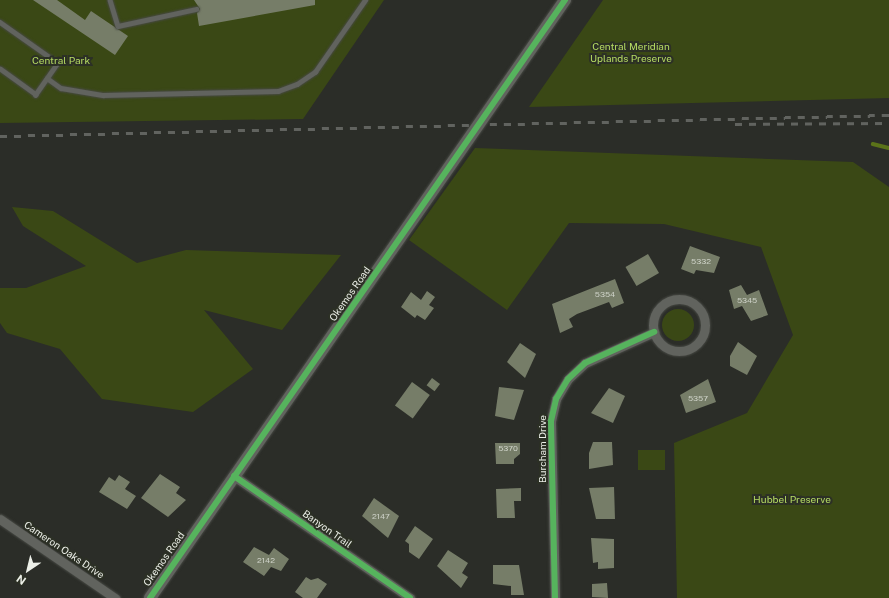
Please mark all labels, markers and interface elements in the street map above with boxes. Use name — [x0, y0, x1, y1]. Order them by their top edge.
park label: Central Meridian Uplands Preserve — [590, 40, 672, 64]
park label: Central Park — [32, 55, 90, 67]
house number: 5332 — [691, 257, 711, 267]
street label: Okemos Road — [327, 264, 373, 324]
house number: 5354 — [595, 290, 615, 300]
house number: 5345 — [737, 296, 757, 306]
house number: 5357 — [688, 394, 708, 404]
street label: Burcham Drive — [537, 415, 549, 483]
house number: 5370 — [498, 444, 518, 454]
park label: Hubbel Preserve — [753, 494, 831, 506]
street label: Banyon Trail — [300, 508, 354, 550]
house number: 2147 — [372, 512, 390, 522]
street label: Cameron Oaks Drive — [22, 519, 106, 581]
street label: Okemos Road — [141, 529, 187, 589]
north arrow — [8, 550, 48, 590]
house number: 2142 — [257, 556, 275, 566]
text: N — [14, 572, 28, 587]

